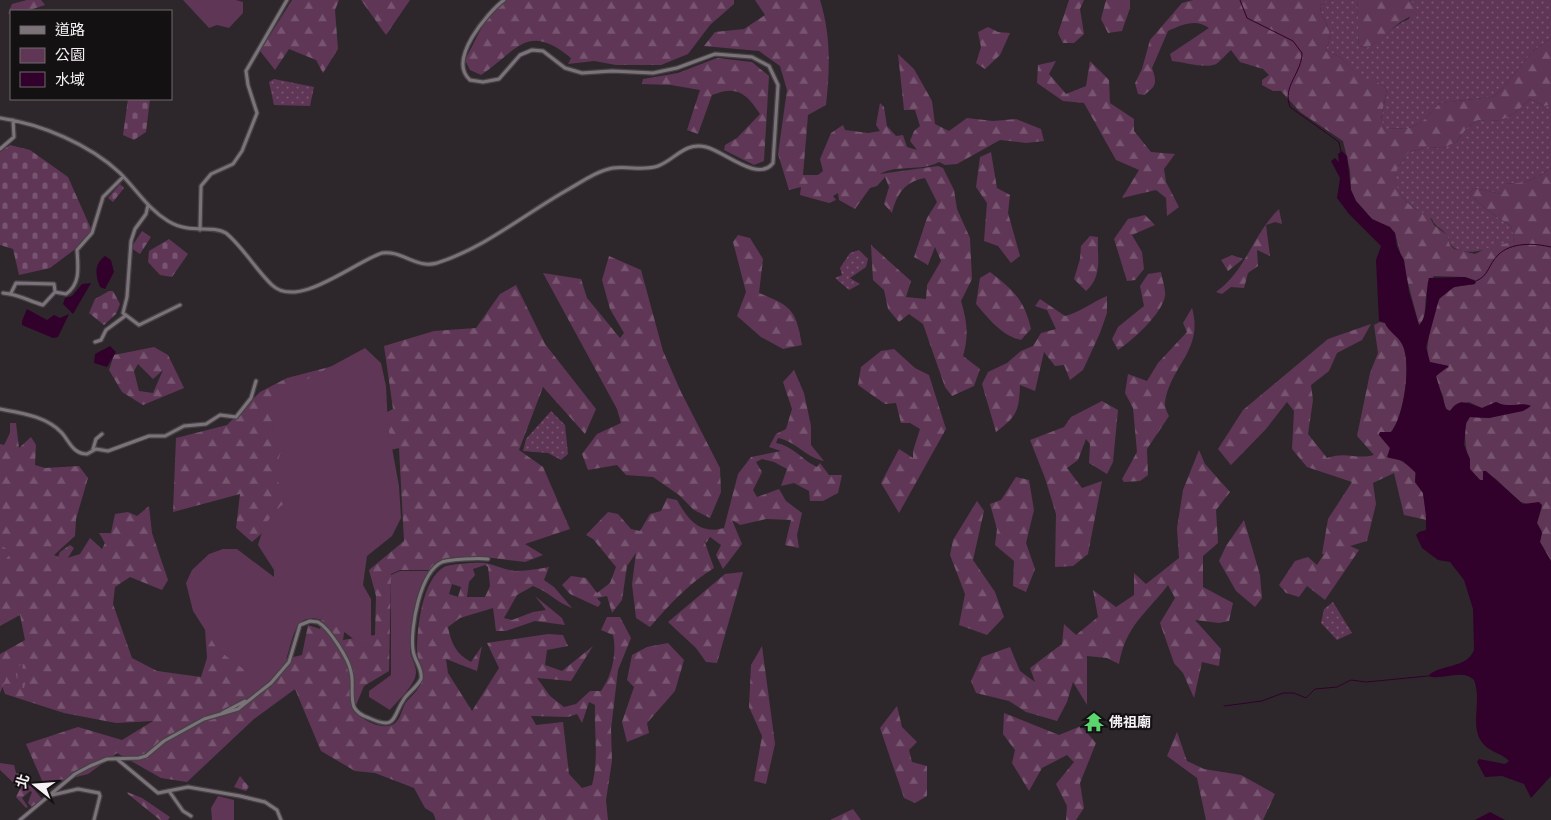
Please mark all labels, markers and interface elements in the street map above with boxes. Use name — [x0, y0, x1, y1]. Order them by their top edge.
legend — [10, 10, 172, 100]
text: 道路 — [55, 22, 85, 41]
text: 公園 — [55, 47, 85, 66]
text: 水域 — [55, 72, 85, 91]
temple icon: 佛祖廟 — [1083, 711, 1105, 733]
place label: 佛祖廟 — [1109, 714, 1151, 732]
north arrow — [10, 760, 60, 810]
text: 北 — [14, 772, 34, 791]

